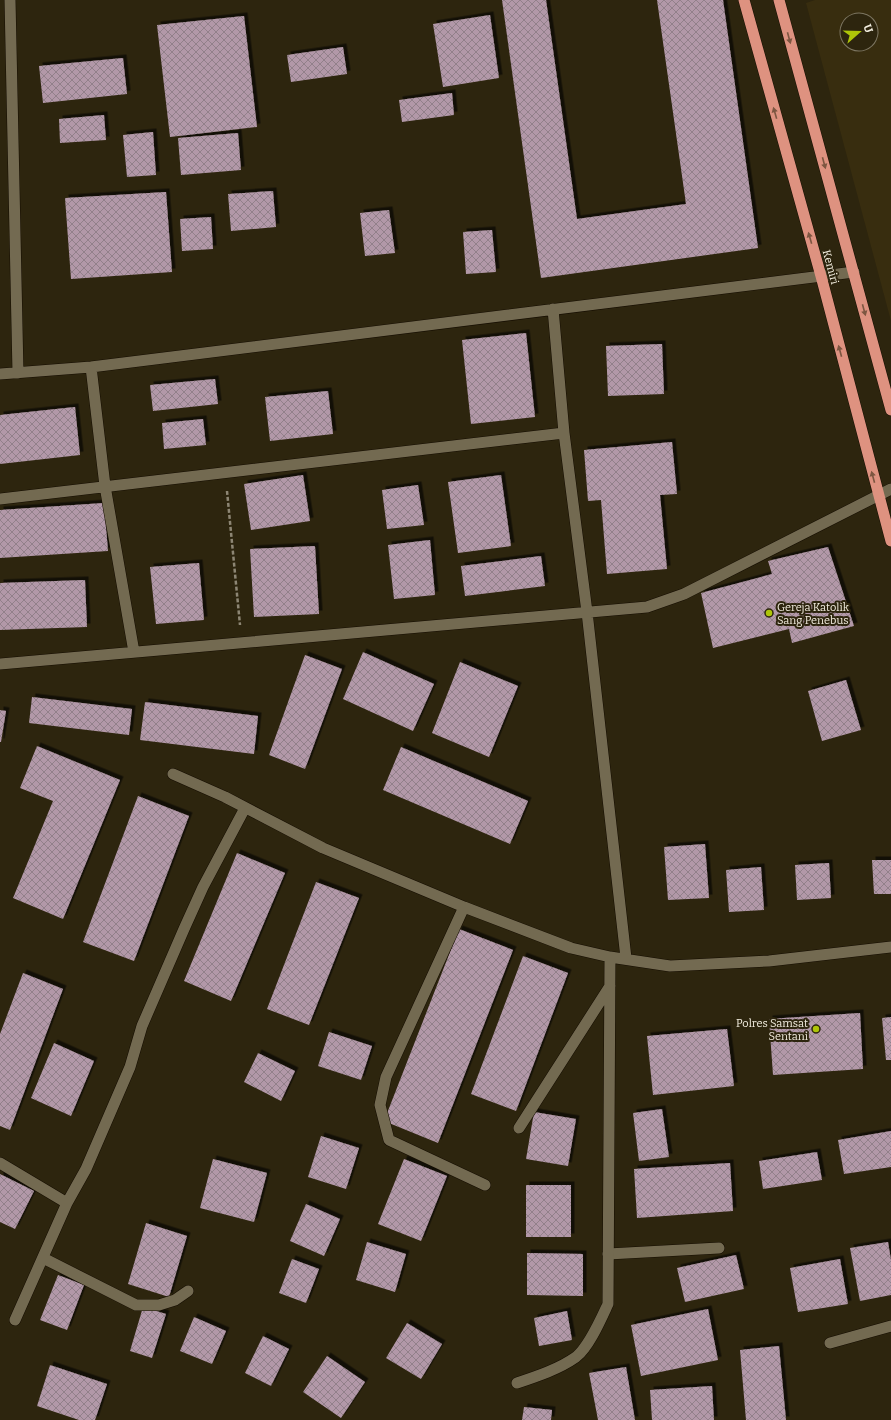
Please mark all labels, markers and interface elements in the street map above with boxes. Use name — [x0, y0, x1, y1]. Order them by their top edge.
north arrow — [839, 12, 879, 52]
text: U — [860, 23, 875, 35]
one-way arrow — [786, 32, 792, 44]
one-way arrow — [772, 107, 778, 119]
one-way arrow — [821, 157, 827, 169]
one-way arrow — [807, 232, 813, 244]
street label: Kemiri — [820, 248, 842, 286]
one-way arrow — [861, 303, 867, 316]
one-way arrow — [837, 345, 843, 357]
one-way arrow — [870, 470, 876, 482]
place label: Gereja Katolik Sang Penebus — [777, 601, 850, 627]
marker: Gereja Katolik Sang Penebus — [764, 608, 774, 618]
place label: Polres Samsat Sentani — [736, 1017, 809, 1043]
marker: Polres Samsat Sentani — [811, 1024, 821, 1034]

